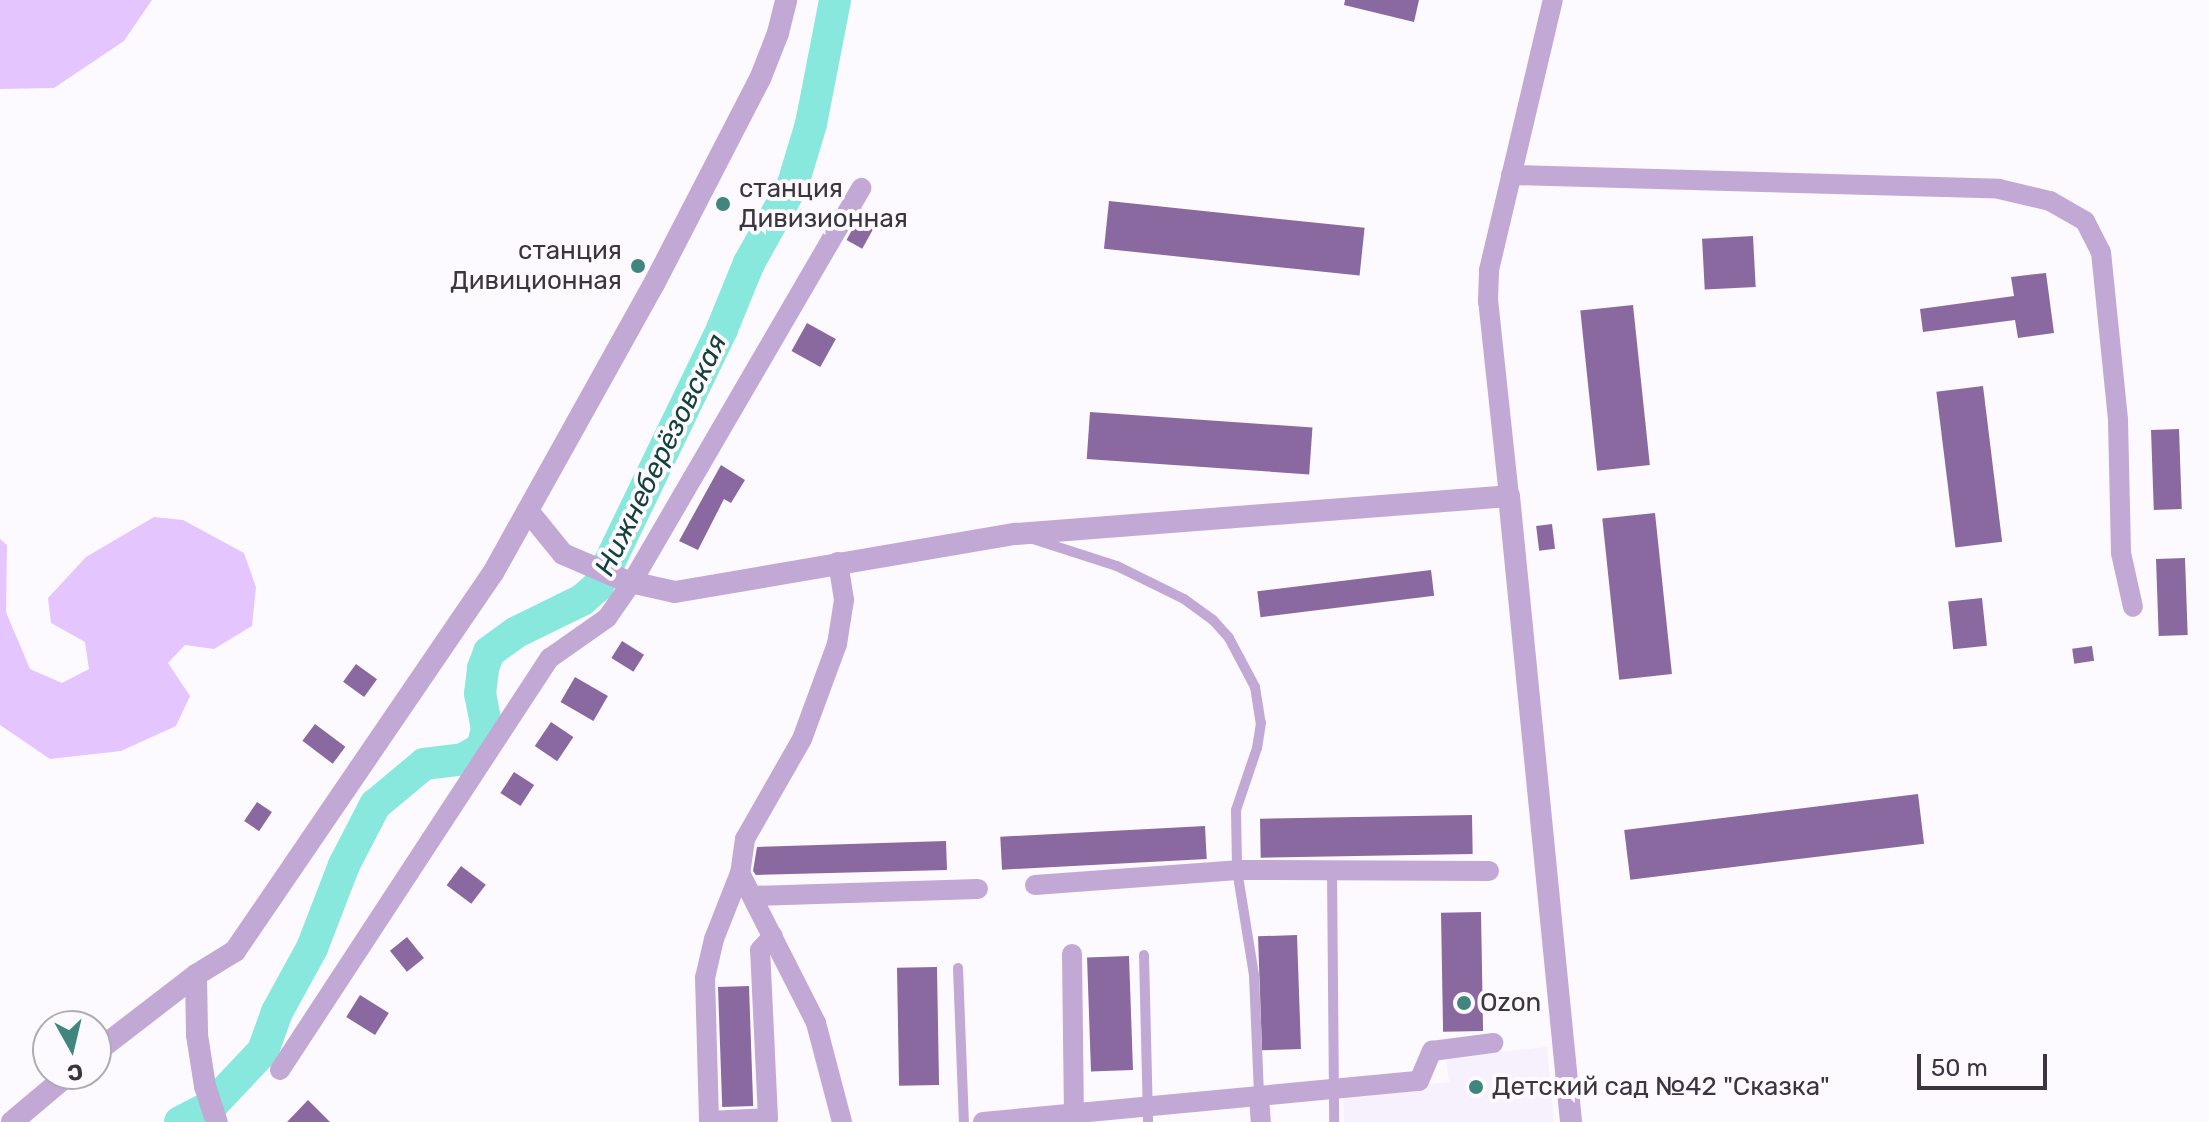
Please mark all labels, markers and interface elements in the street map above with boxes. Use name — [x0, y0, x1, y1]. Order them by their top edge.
place label: станция Дивизионная — [739, 173, 908, 234]
marker: станция Дивизионная — [714, 195, 732, 213]
place label: станция Дивиционная — [450, 235, 622, 296]
marker: станция Дивиционная — [629, 257, 647, 275]
water label: Нижнеберёзовская — [588, 329, 734, 581]
place label: Ozon — [1480, 987, 1541, 1019]
marker: Ozon — [1455, 994, 1473, 1012]
north arrow — [32, 1010, 112, 1090]
scale bar — [1921, 1038, 2051, 1088]
text: 50 m — [1931, 1054, 1988, 1082]
text: С — [66, 1058, 85, 1087]
place label: Детский сад №42 "Сказка" — [1492, 1071, 1830, 1103]
marker: Детский сад №42 "Сказка" — [1467, 1078, 1485, 1096]

